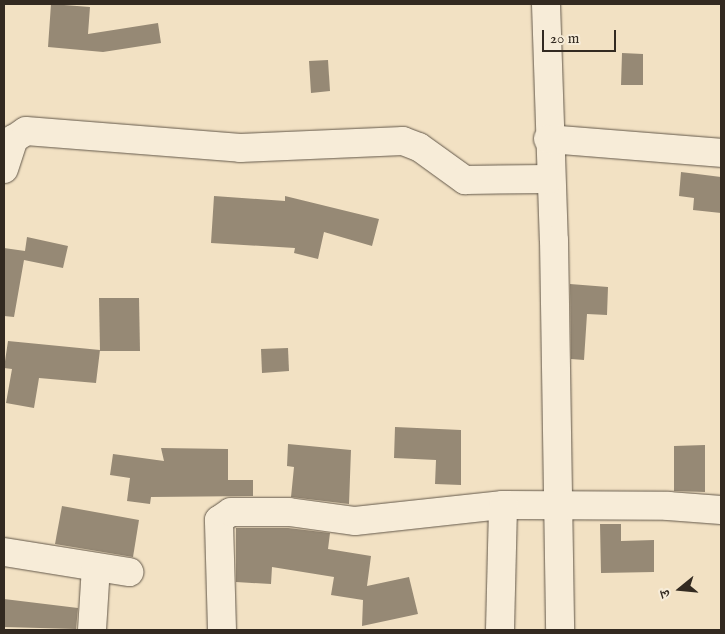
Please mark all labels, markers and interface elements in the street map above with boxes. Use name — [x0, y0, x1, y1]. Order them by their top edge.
scale bar — [545, 20, 619, 52]
text: 20 m — [550, 29, 579, 48]
north arrow — [655, 564, 705, 614]
text: उ — [656, 587, 675, 599]

